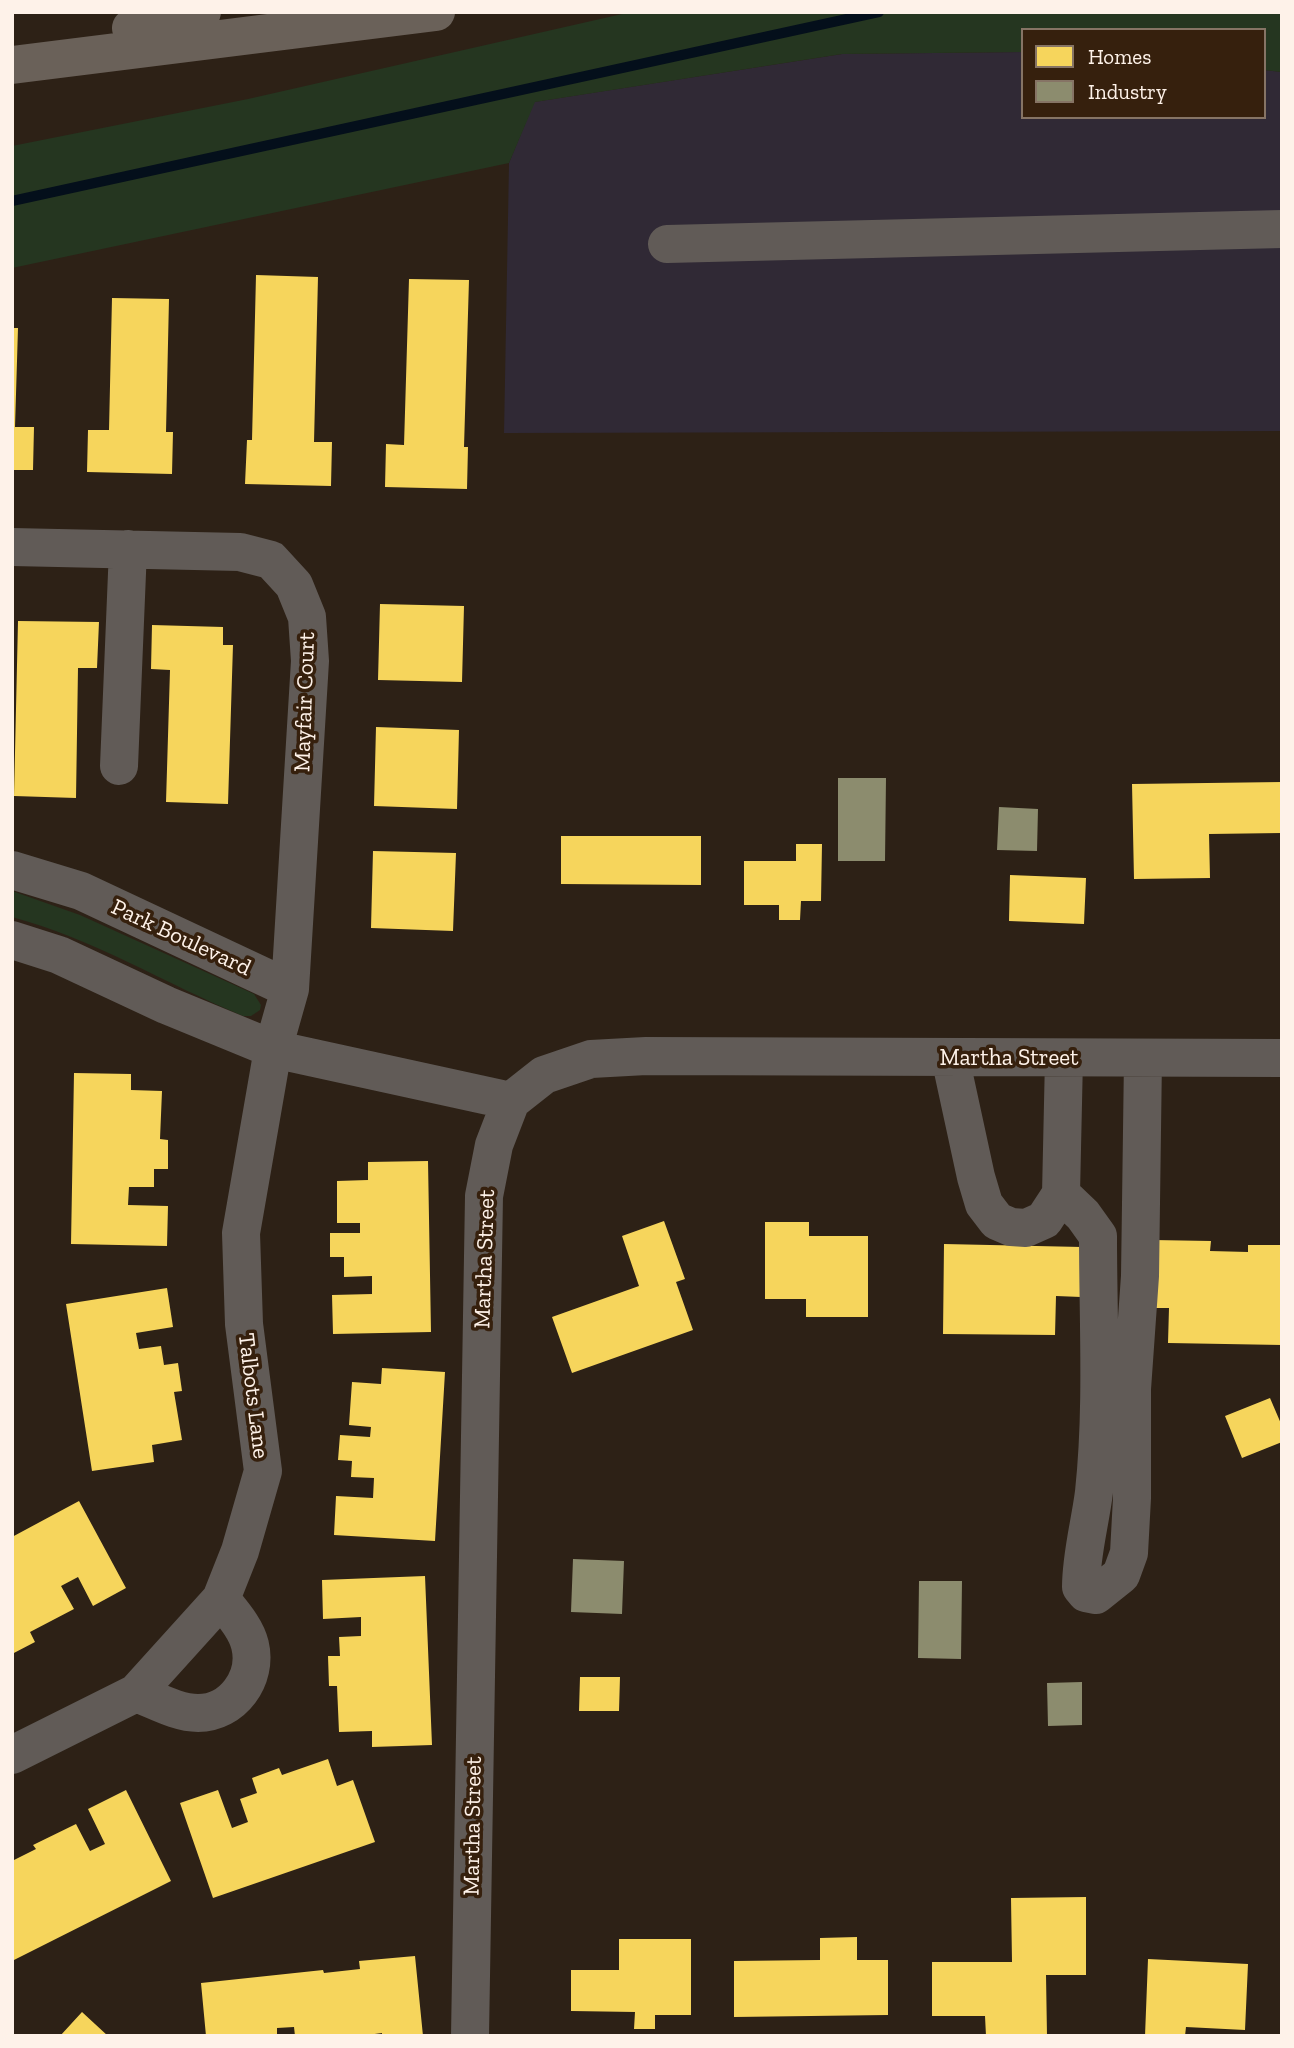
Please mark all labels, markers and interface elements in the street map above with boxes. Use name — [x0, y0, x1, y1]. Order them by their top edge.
legend — [1021, 28, 1266, 119]
text: Homes — [1088, 44, 1151, 69]
text: Industry — [1088, 79, 1167, 104]
street label: Mayfair Court — [289, 632, 321, 772]
street label: Park Boulevard — [107, 894, 255, 982]
street label: Martha Street — [939, 1044, 1079, 1072]
street label: Martha Street — [469, 1189, 501, 1329]
street label: Talbots Lane — [232, 1332, 274, 1460]
street label: Martha Street — [458, 1756, 488, 1896]

